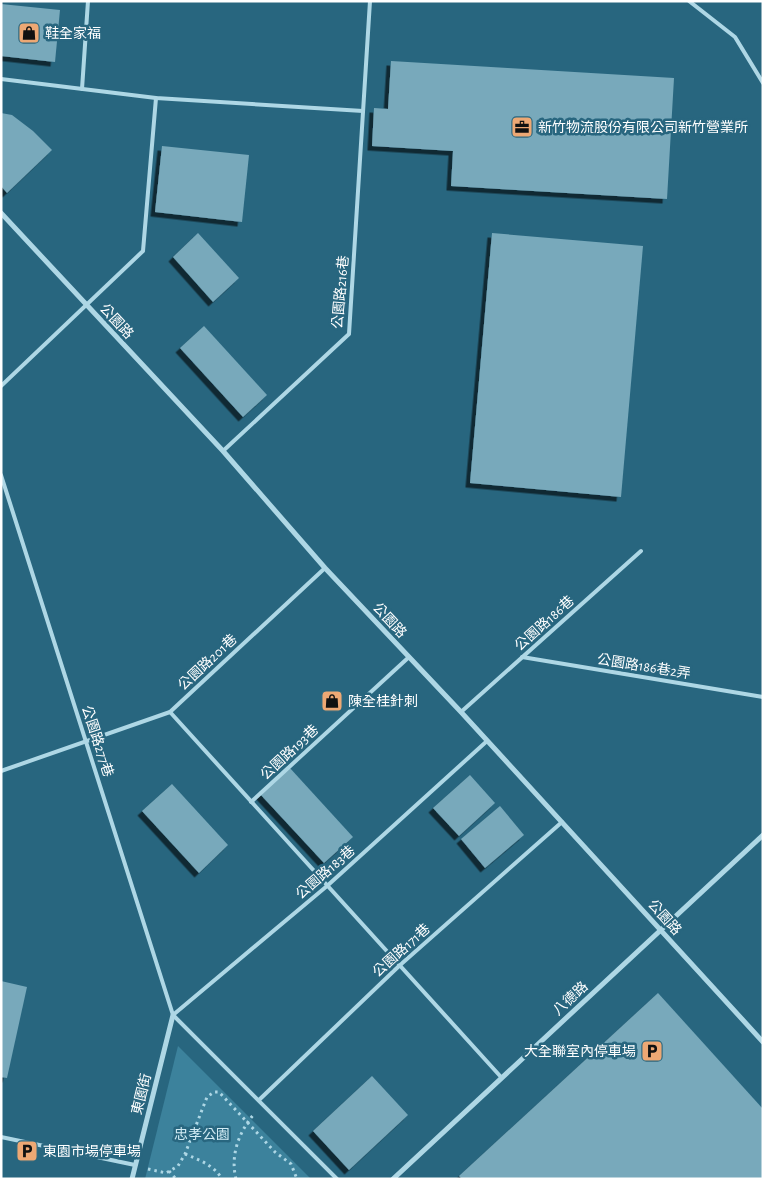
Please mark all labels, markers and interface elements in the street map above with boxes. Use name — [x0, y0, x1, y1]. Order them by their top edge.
shop icon: 鞋全家福 — [17, 21, 41, 45]
place label: 鞋全家福 — [45, 25, 101, 41]
office icon: 新竹物流股份有限公司新竹營業所 — [510, 115, 534, 139]
place label: 新竹物流股份有限公司新竹營業所 — [538, 119, 748, 135]
street label: 公園路216巷 — [330, 255, 351, 329]
street label: 公園路 — [97, 301, 136, 342]
street label: 公園路186巷 — [512, 593, 577, 654]
street label: 公園路 — [370, 600, 409, 641]
street label: 公園路201巷 — [175, 631, 240, 693]
street label: 公園路186巷2弄 — [596, 652, 692, 681]
shop icon: 陳全桂針刺 — [320, 689, 344, 713]
place label: 陳全桂針刺 — [348, 693, 418, 709]
street label: 公園路277巷 — [79, 704, 116, 779]
street label: 公園路193巷 — [257, 722, 321, 783]
street label: 公園路183巷 — [293, 843, 358, 902]
street label: 公園路 — [645, 897, 684, 938]
street label: 公園路171巷 — [370, 921, 433, 980]
street label: 八德路 — [549, 978, 591, 1018]
parking icon: 大全聯室內停車場 — [640, 1039, 664, 1063]
place label: 大全聯室內停車場 — [524, 1043, 636, 1059]
street label: 東園街 — [129, 1072, 154, 1116]
park label: 忠孝公園 — [174, 1127, 230, 1142]
parking icon: 東園市場停車場 — [15, 1139, 39, 1163]
place label: 東園市場停車場 — [43, 1144, 141, 1159]

